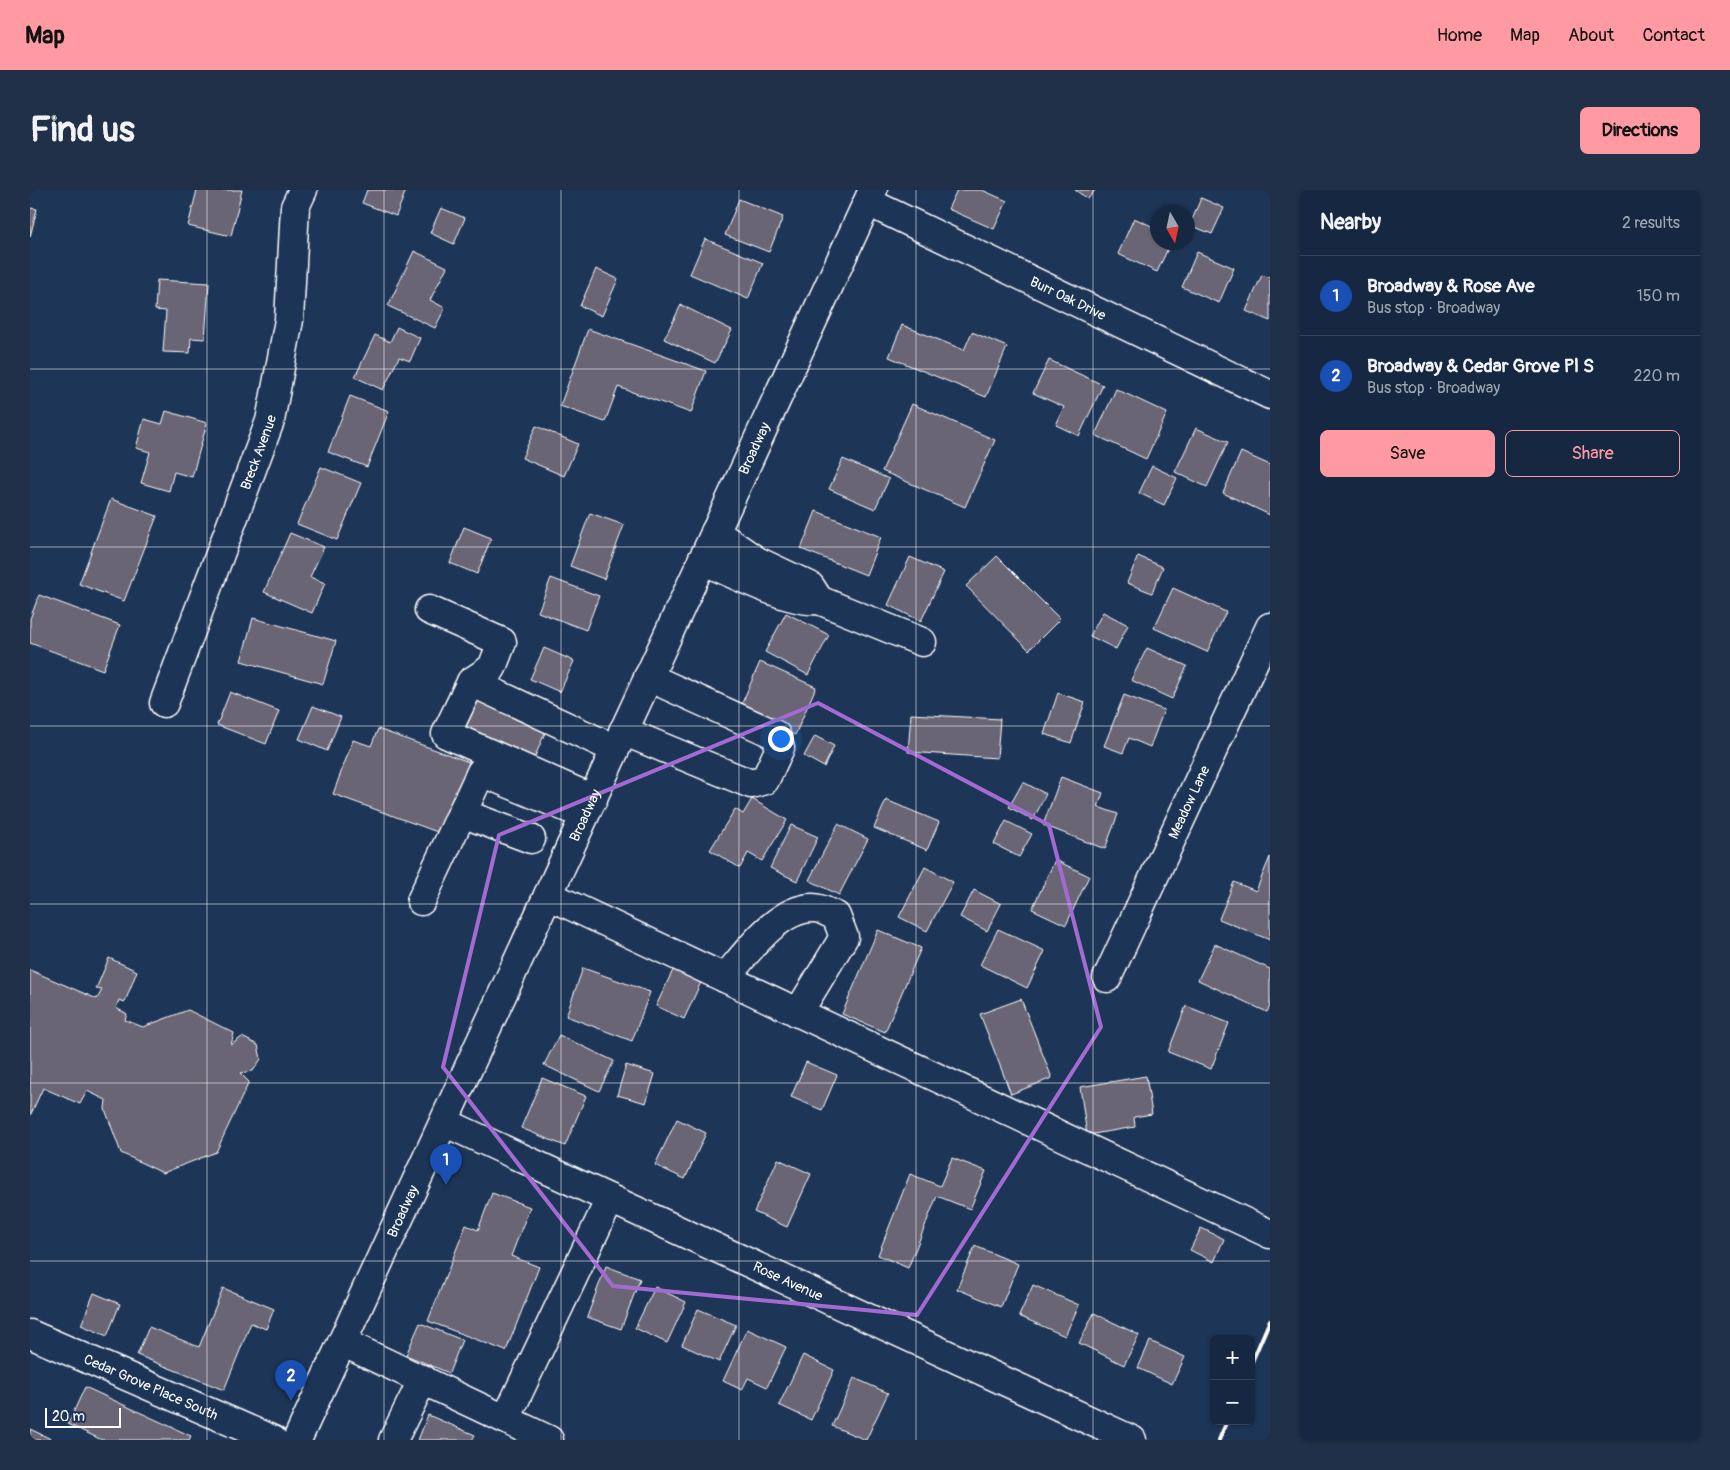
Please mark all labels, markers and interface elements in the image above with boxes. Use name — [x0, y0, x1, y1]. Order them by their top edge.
text: Map — [25, 21, 65, 50]
text: Home — [1437, 24, 1482, 47]
text: Map — [1510, 24, 1540, 47]
text: About — [1568, 24, 1614, 47]
text: Contact — [1642, 24, 1705, 47]
button: Directions — [1580, 107, 1700, 154]
text: Find us — [30, 108, 135, 152]
north arrow — [1150, 205, 1195, 250]
text: Nearby — [1320, 209, 1381, 236]
text: 2 results — [1622, 213, 1680, 233]
street label: Burr Oak Drive — [1027, 273, 1109, 324]
text: Broadway & Rose Ave — [1367, 274, 1535, 298]
text: 1 — [1333, 286, 1339, 306]
text: 150 m — [1636, 286, 1680, 306]
text: Bus stop · Broadway — [1367, 298, 1500, 318]
text: Broadway & Cedar Grove Pl S — [1367, 354, 1594, 378]
text: 2 — [1332, 366, 1340, 386]
text: 220 m — [1634, 366, 1680, 386]
text: Bus stop · Broadway — [1367, 378, 1500, 398]
street label: Breck Avenue — [237, 413, 279, 492]
street label: Broadway — [735, 419, 773, 477]
button: Save — [1320, 430, 1495, 477]
button: Share — [1505, 430, 1680, 477]
your location — [768, 726, 794, 752]
street label: Meadow Lane — [1164, 763, 1213, 841]
street label: Broadway — [566, 786, 604, 844]
pin: 1 — [430, 1144, 462, 1185]
street label: Broadway — [383, 1182, 422, 1240]
street label: Rose Avenue — [750, 1258, 826, 1304]
map controls — [1210, 1335, 1255, 1425]
button: + — [1210, 1335, 1255, 1380]
street label: Cedar Grove Place South — [81, 1350, 221, 1423]
pin: 2 — [275, 1360, 307, 1401]
button: − — [1210, 1380, 1255, 1425]
scale bar — [45, 1405, 121, 1428]
text: 20 m — [52, 1408, 85, 1425]

